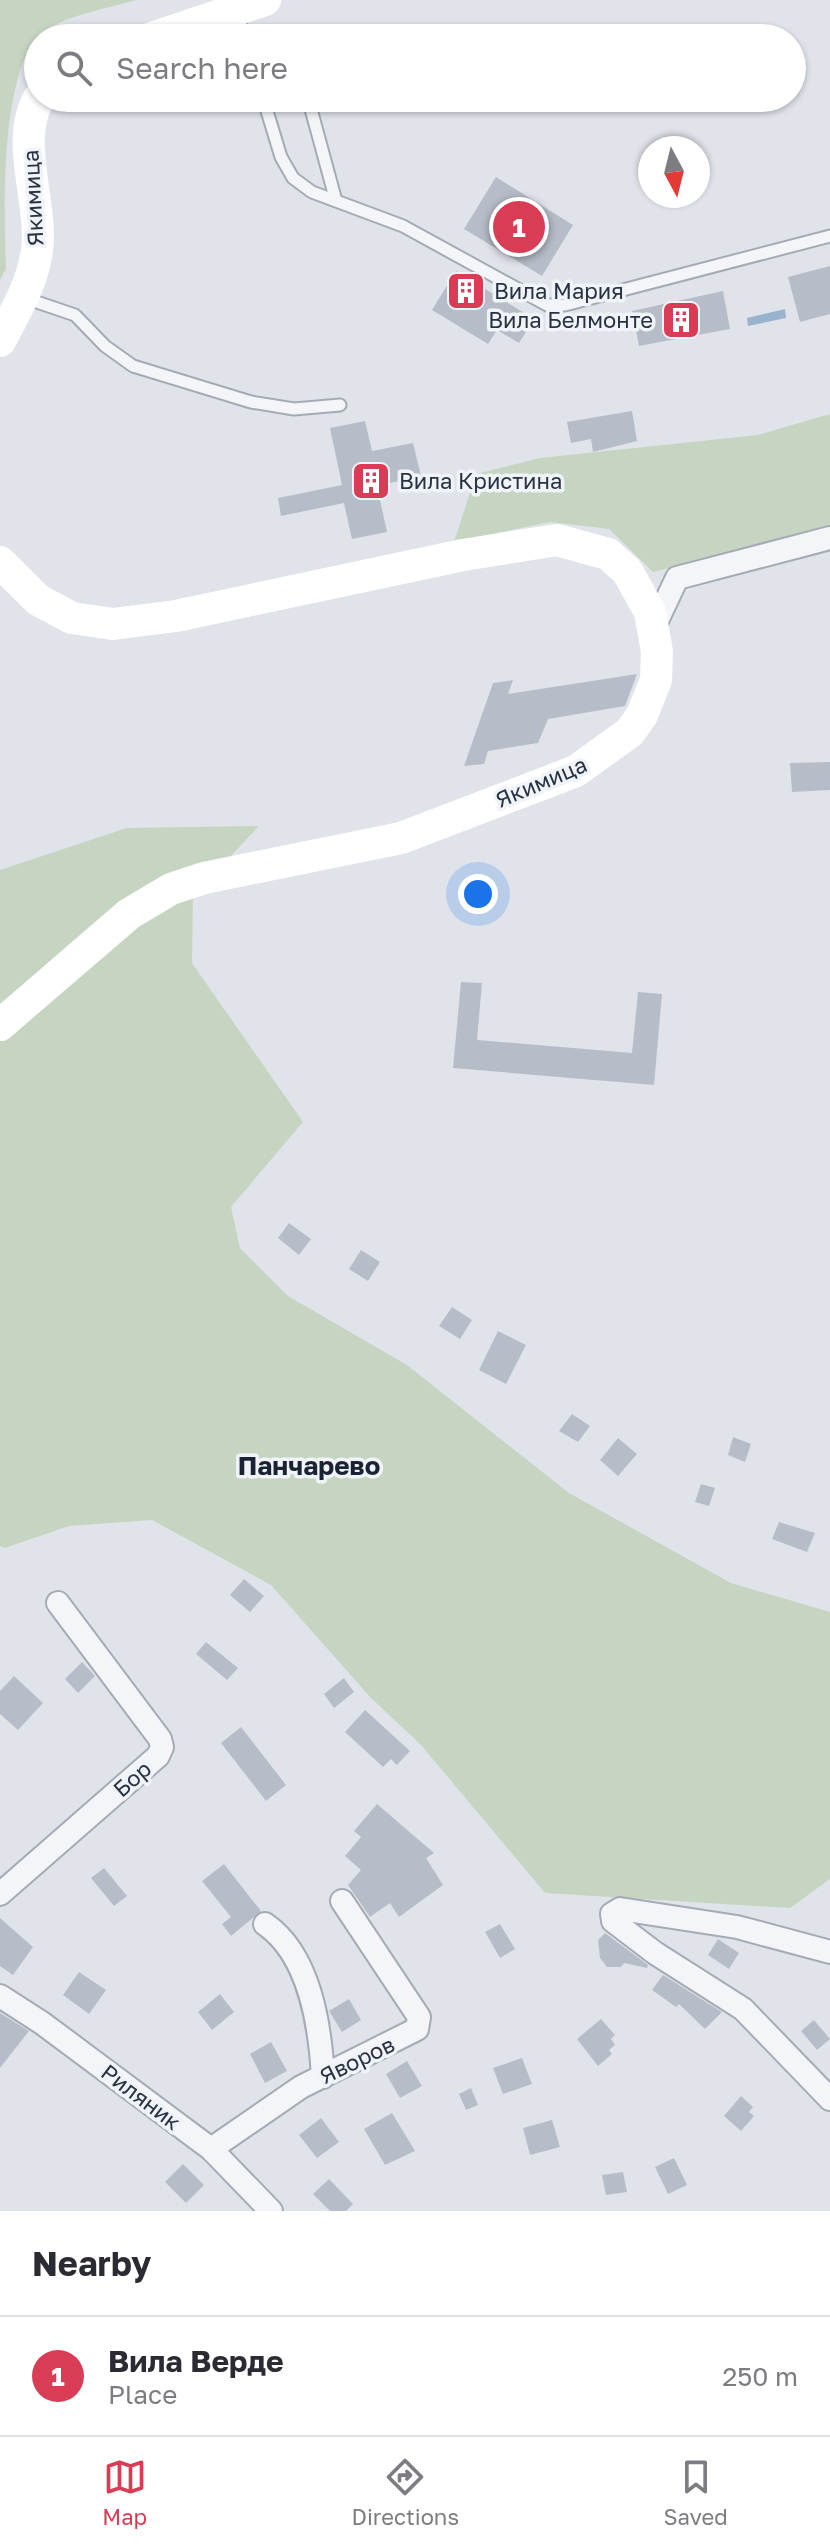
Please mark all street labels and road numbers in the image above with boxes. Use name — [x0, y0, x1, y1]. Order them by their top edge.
street label: Якимица — [16, 149, 49, 247]
street label: Якимица — [491, 750, 591, 813]
street label: Бор — [107, 1755, 156, 1802]
street label: Яворов — [315, 2030, 399, 2089]
street label: Риляник — [96, 2058, 187, 2135]

